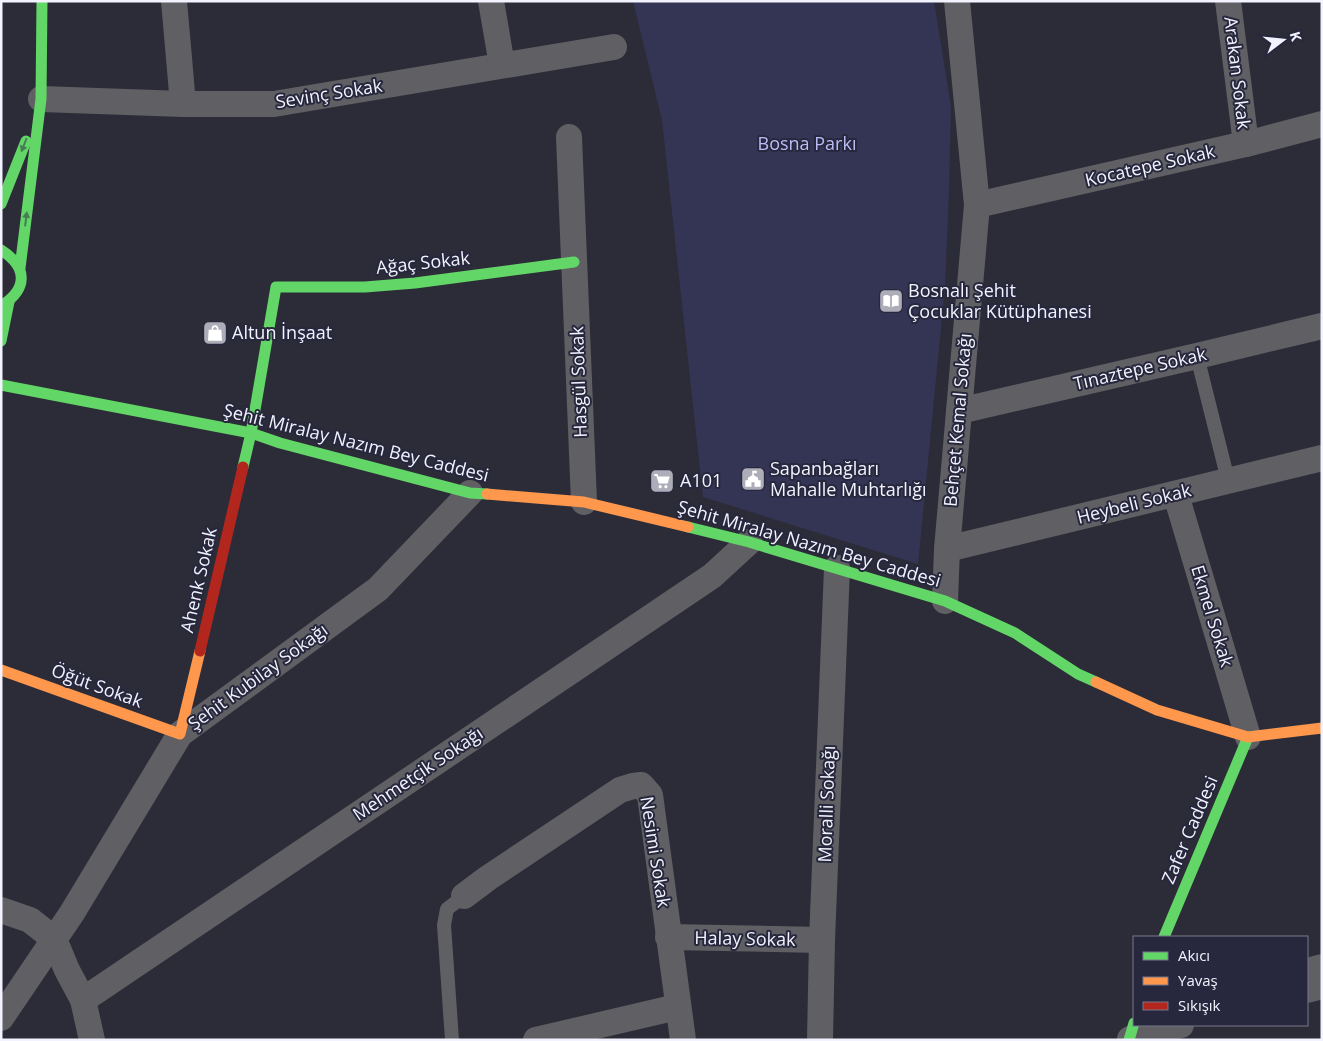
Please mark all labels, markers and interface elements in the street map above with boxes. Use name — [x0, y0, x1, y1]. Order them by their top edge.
street label: Arakan Sokak — [1219, 15, 1257, 131]
north arrow — [1258, 15, 1308, 65]
text: K — [1286, 29, 1307, 44]
street label: Sevinç Sokak — [274, 73, 384, 113]
park label: Bosna Parkı — [758, 131, 856, 155]
one-way arrow — [20, 138, 28, 153]
street label: Kocatepe Sokak — [1083, 138, 1218, 192]
one-way arrow — [22, 211, 30, 227]
street label: Ağaç Sokak — [375, 245, 471, 279]
place label: Bosnalı Şehit Çocuklar Kütüphanesi — [908, 278, 1092, 323]
library icon: Bosnalı Şehit Çocuklar Kütüphanesi — [878, 288, 904, 314]
shop icon: Altun İnşaat — [202, 320, 228, 346]
place label: Altun İnşaat — [232, 320, 332, 344]
street label: Hasgül Sokak — [564, 325, 592, 438]
street label: Behçet Kemal Sokağı — [937, 332, 977, 508]
street label: Tınaztepe Sokak — [1071, 341, 1209, 395]
street label: Şehit Miralay Nazım Bey Caddesi — [221, 397, 492, 487]
place label: Sapanbağları Mahalle Muhtarlığı — [770, 456, 927, 501]
public building icon: Sapanbağları Mahalle Muhtarlığı — [740, 466, 766, 492]
supermarket icon: A101 — [649, 468, 675, 494]
place label: A101 — [680, 468, 722, 492]
street label: Heybeli Sokak — [1074, 477, 1194, 529]
street label: Şehit Miralay Nazım Bey Caddesi — [675, 494, 944, 592]
street label: Ahenk Sokak — [174, 524, 222, 635]
street label: Ekmel Sokak — [1186, 562, 1240, 670]
street label: Şehit Kubilay Sokağı — [183, 617, 332, 735]
street label: Öğüt Sokak — [48, 657, 147, 713]
street label: Mehmetçik Sokağı — [348, 721, 487, 826]
street label: Moralli Sokağı — [812, 745, 840, 863]
street label: Zafer Caddesi — [1156, 772, 1223, 887]
street label: Nesimi Sokak — [635, 795, 677, 910]
street label: Halay Sokak — [694, 925, 796, 951]
legend — [1133, 936, 1308, 1026]
text: Akıcı — [1178, 945, 1210, 965]
text: Yavaş — [1178, 970, 1218, 990]
text: Sıkışık — [1178, 995, 1221, 1015]

